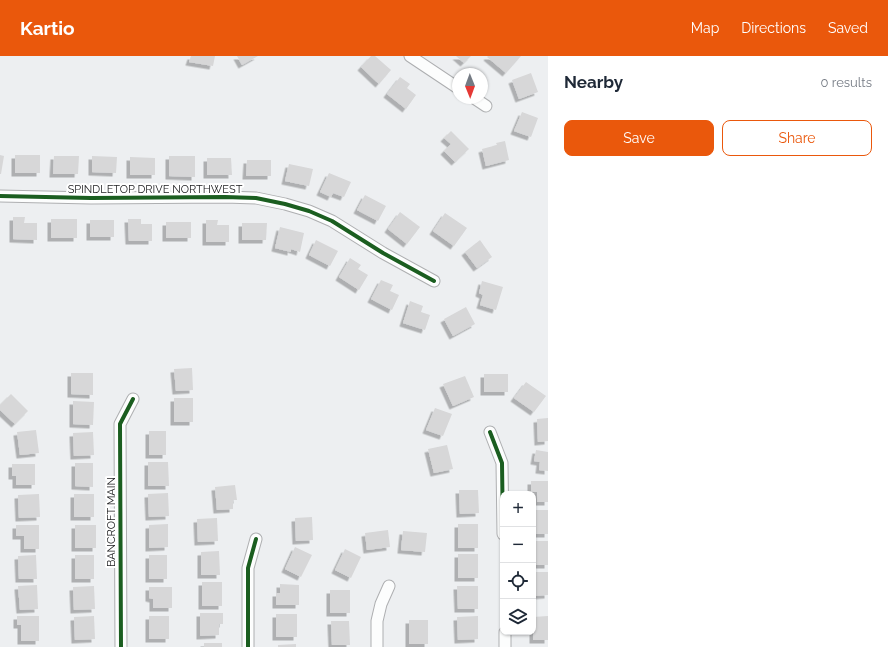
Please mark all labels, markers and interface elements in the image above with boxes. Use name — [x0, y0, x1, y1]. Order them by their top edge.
text: Kartio — [20, 17, 75, 39]
text: Map — [691, 20, 719, 36]
text: Directions — [741, 20, 806, 36]
text: Saved — [828, 20, 868, 36]
north arrow — [452, 68, 488, 104]
text: Nearby — [564, 72, 623, 92]
text: 0 results — [821, 75, 872, 90]
button: Save — [564, 120, 714, 156]
button: Share — [722, 120, 872, 156]
street label: SPINDLETOP DRIVE NORTHWEST — [68, 183, 243, 196]
street label: BANCROFT MAIN — [105, 477, 118, 567]
map controls — [500, 491, 536, 635]
button: + — [500, 491, 536, 527]
button: − — [500, 527, 536, 563]
button: locate — [500, 563, 536, 599]
button: layers — [500, 599, 536, 635]

